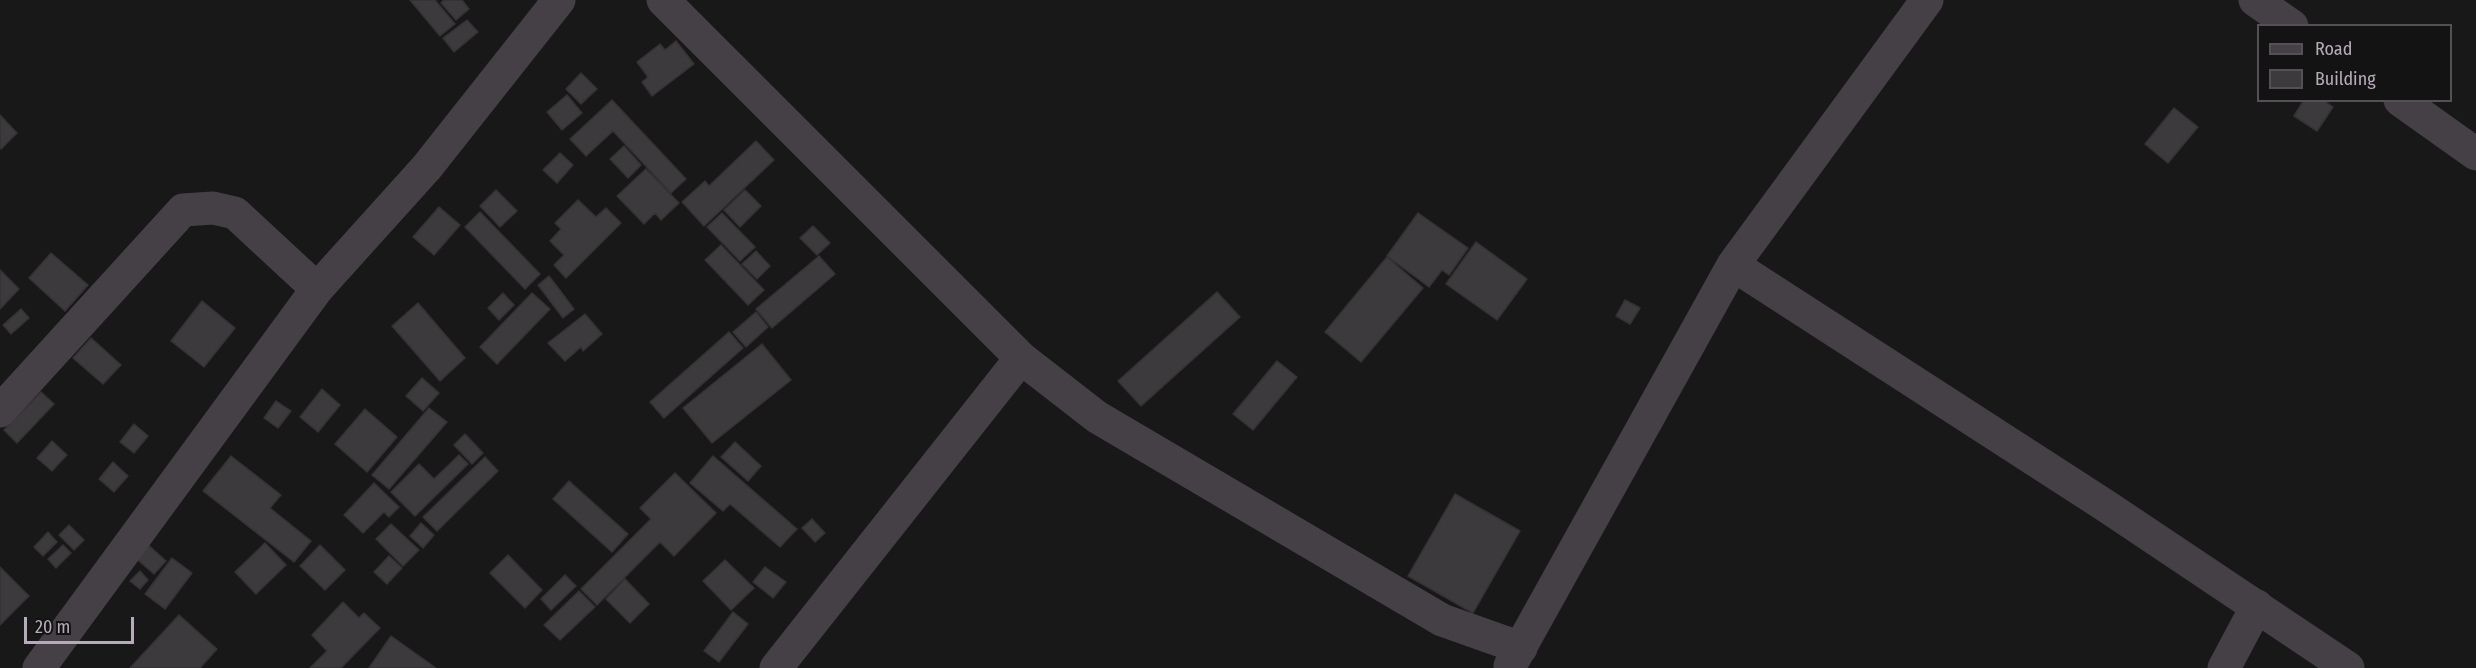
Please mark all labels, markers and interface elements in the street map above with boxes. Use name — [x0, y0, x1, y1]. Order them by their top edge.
legend — [2257, 24, 2452, 102]
text: Road — [2315, 38, 2352, 60]
text: Building — [2315, 68, 2376, 90]
scale bar — [27, 605, 136, 643]
text: 20 m — [35, 616, 70, 638]

